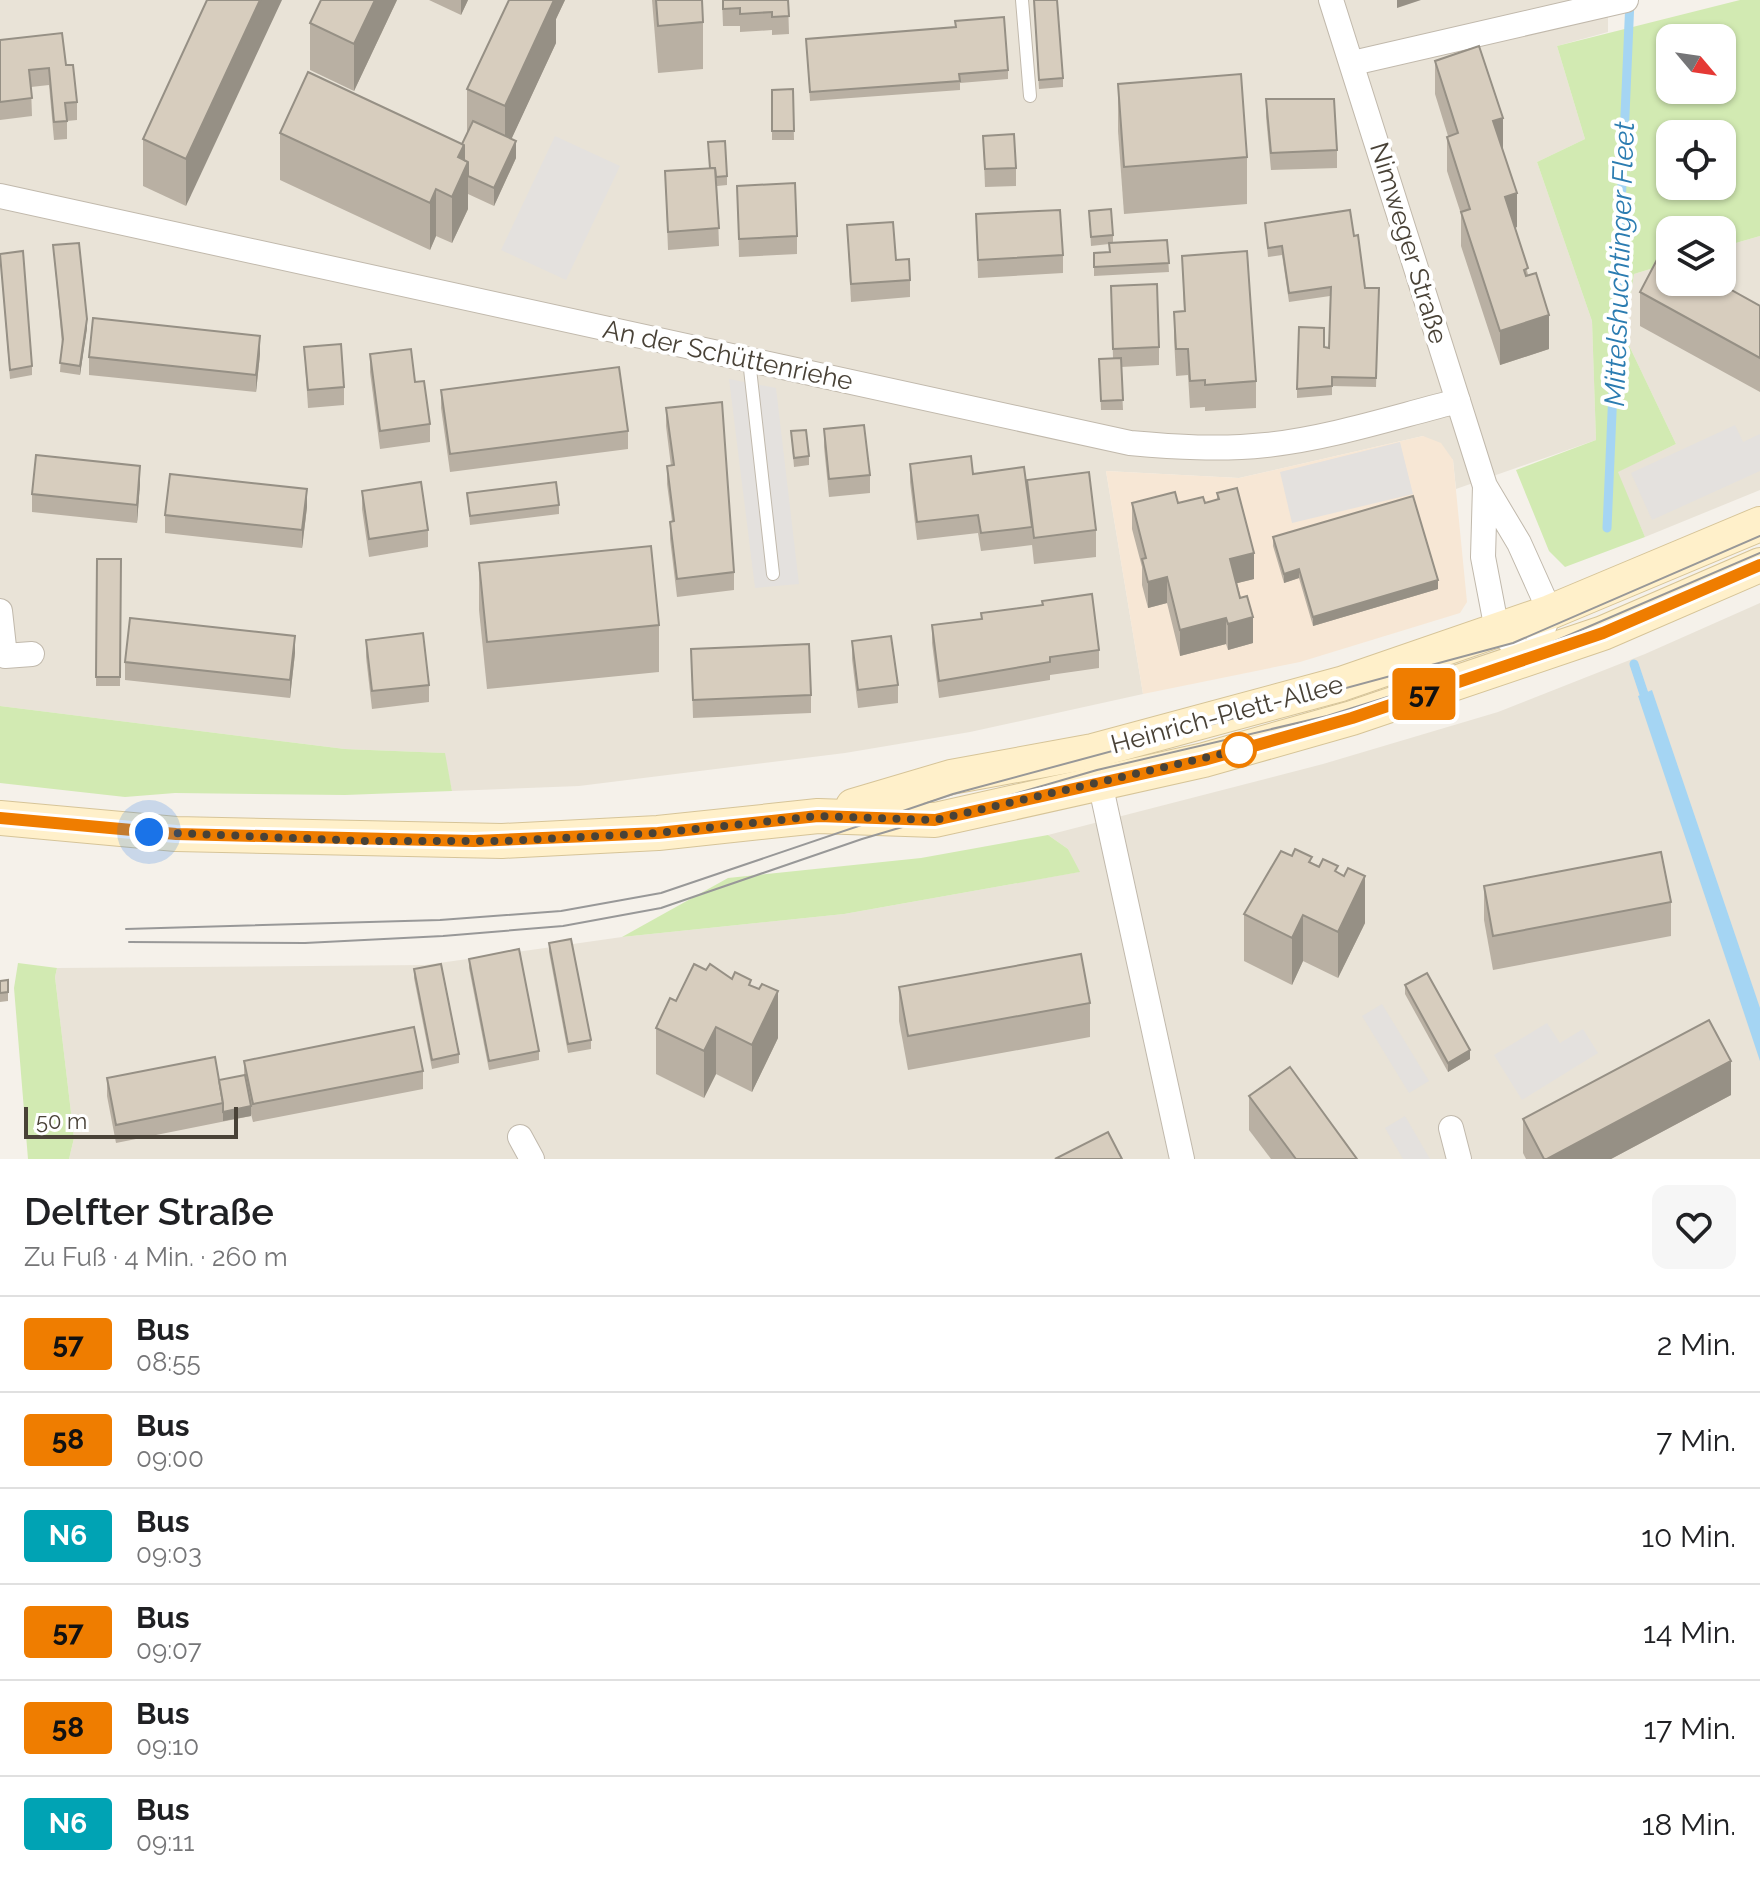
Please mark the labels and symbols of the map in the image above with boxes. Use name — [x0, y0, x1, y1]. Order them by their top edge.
north arrow — [1656, 24, 1736, 104]
water label: Mittelshuchtinger Fleet — [1598, 120, 1641, 407]
street label: Nimweger Straße — [1364, 139, 1454, 347]
street label: An der Schüttenriehe — [600, 314, 856, 396]
line badge: 57 — [1388, 668, 1460, 720]
street label: Heinrich-Plett-Allee — [1108, 669, 1346, 759]
unlabelled marker — [1222, 733, 1256, 767]
your location — [129, 812, 169, 852]
scale bar — [24, 1103, 238, 1139]

